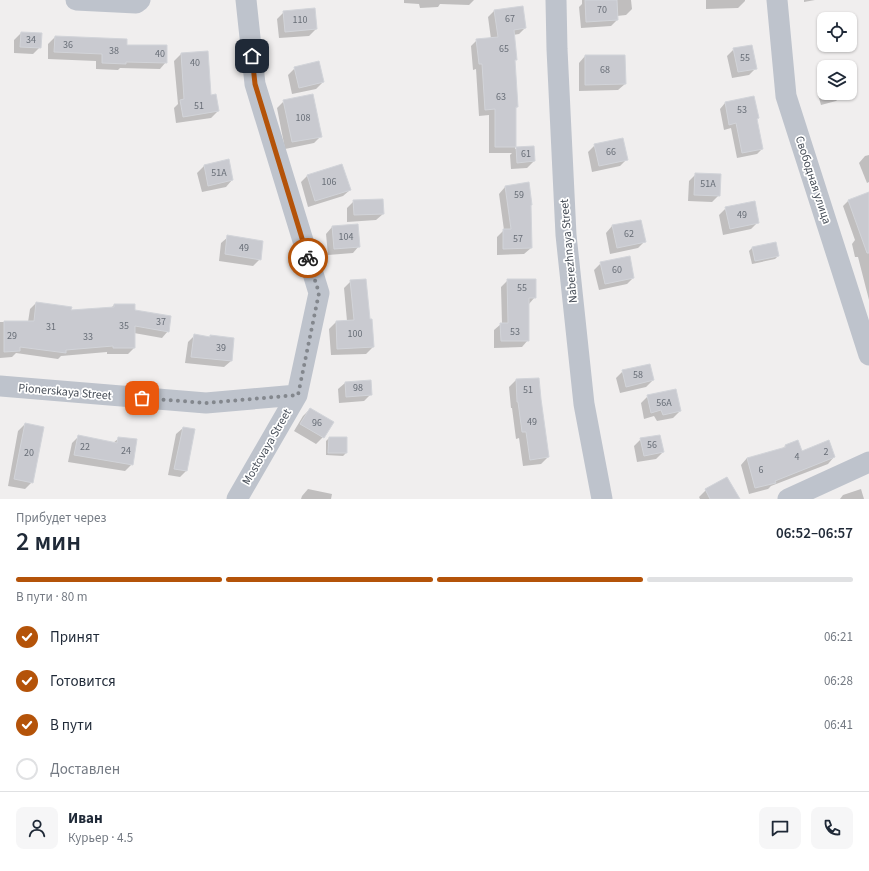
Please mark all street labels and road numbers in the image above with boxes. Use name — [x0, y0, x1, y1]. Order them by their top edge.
street label: Свободная улица — [791, 134, 835, 226]
street label: Naberezhnaya Street — [556, 198, 582, 304]
street label: Pionerskaya Street — [18, 379, 112, 405]
street label: Mostovaya Street — [238, 406, 296, 488]

